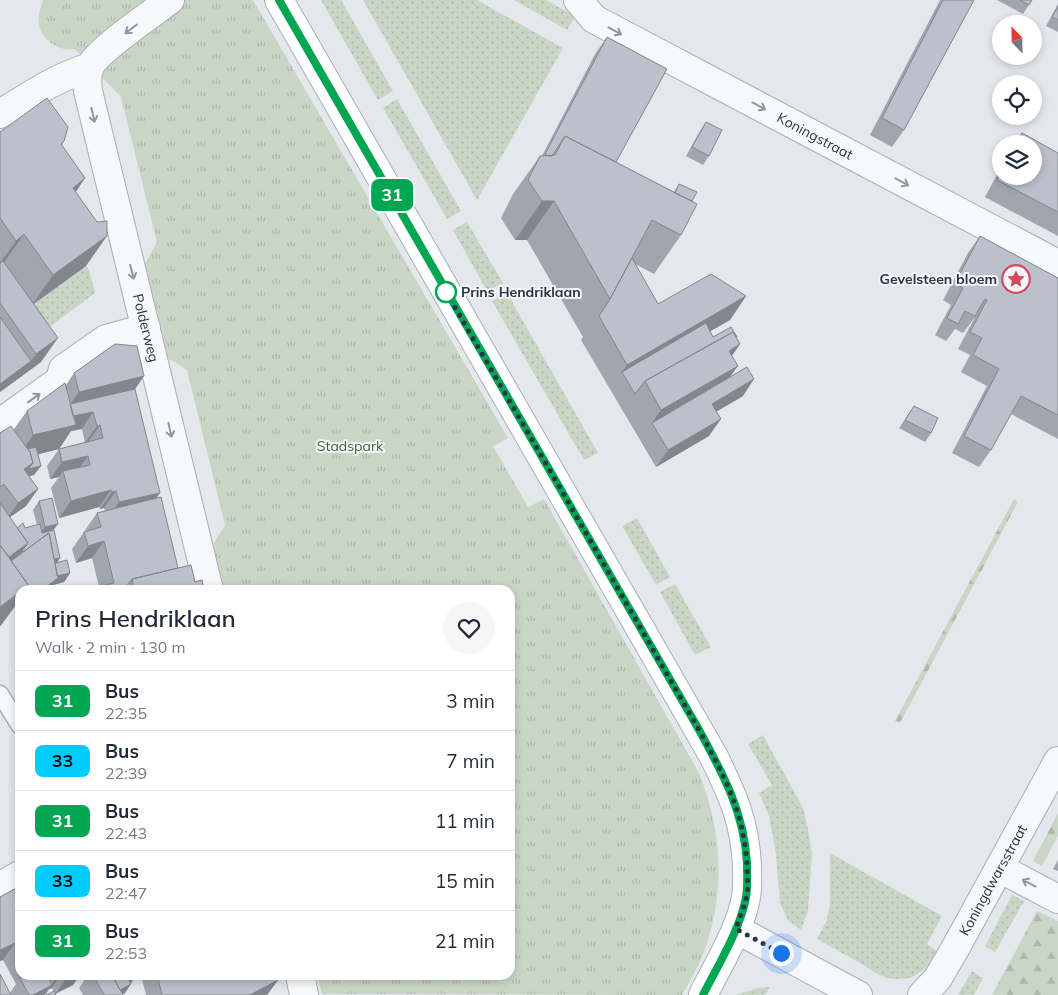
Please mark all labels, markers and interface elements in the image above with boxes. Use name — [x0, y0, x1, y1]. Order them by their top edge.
north arrow — [992, 15, 1042, 65]
map controls — [992, 15, 1042, 185]
one-way arrow — [125, 24, 138, 35]
one-way arrow — [607, 26, 622, 36]
button: locate — [992, 75, 1042, 125]
one-way arrow — [751, 101, 766, 111]
one-way arrow — [89, 106, 98, 122]
street label: Koningstraat — [774, 108, 856, 164]
button: layers — [992, 135, 1042, 185]
one-way arrow — [895, 177, 910, 187]
line badge: 31 — [370, 179, 414, 211]
text: 31 — [381, 183, 403, 206]
one-way arrow — [128, 264, 137, 280]
place icon: Gevelsteen bloem — [1001, 264, 1031, 294]
place label: Gevelsteen bloem — [880, 270, 997, 288]
marker: Prins Hendriklaan — [435, 281, 457, 303]
place label: Prins Hendriklaan — [461, 283, 581, 301]
street label: Polderweg — [129, 292, 163, 364]
one-way arrow — [27, 393, 41, 403]
one-way arrow — [166, 422, 175, 438]
park label: Stadspark — [317, 437, 384, 455]
button: heart — [443, 602, 495, 654]
text: Prins Hendriklaan — [35, 603, 236, 633]
text: Walk · 2 min · 130 m — [35, 637, 186, 657]
text: Bus — [105, 679, 139, 703]
text: 31 — [52, 689, 73, 712]
text: 3 min — [446, 689, 495, 713]
text: 22:35 — [105, 703, 147, 723]
text: Bus — [105, 739, 139, 763]
text: 33 — [52, 749, 73, 772]
text: 7 min — [446, 749, 495, 773]
text: 22:39 — [105, 763, 147, 783]
text: Bus — [105, 799, 139, 823]
text: 31 — [52, 809, 73, 832]
text: 11 min — [435, 809, 495, 833]
street label: Koningdwarsstraat — [955, 821, 1031, 939]
text: 22:43 — [105, 823, 147, 843]
text: Bus — [105, 859, 139, 883]
text: 33 — [52, 869, 73, 892]
text: 15 min — [435, 869, 495, 893]
one-way arrow — [1022, 878, 1037, 887]
text: 22:47 — [105, 883, 147, 903]
text: Bus — [105, 919, 139, 943]
text: 31 — [52, 929, 73, 952]
text: 21 min — [435, 929, 495, 953]
your location — [769, 941, 794, 966]
text: 22:53 — [105, 943, 147, 963]

